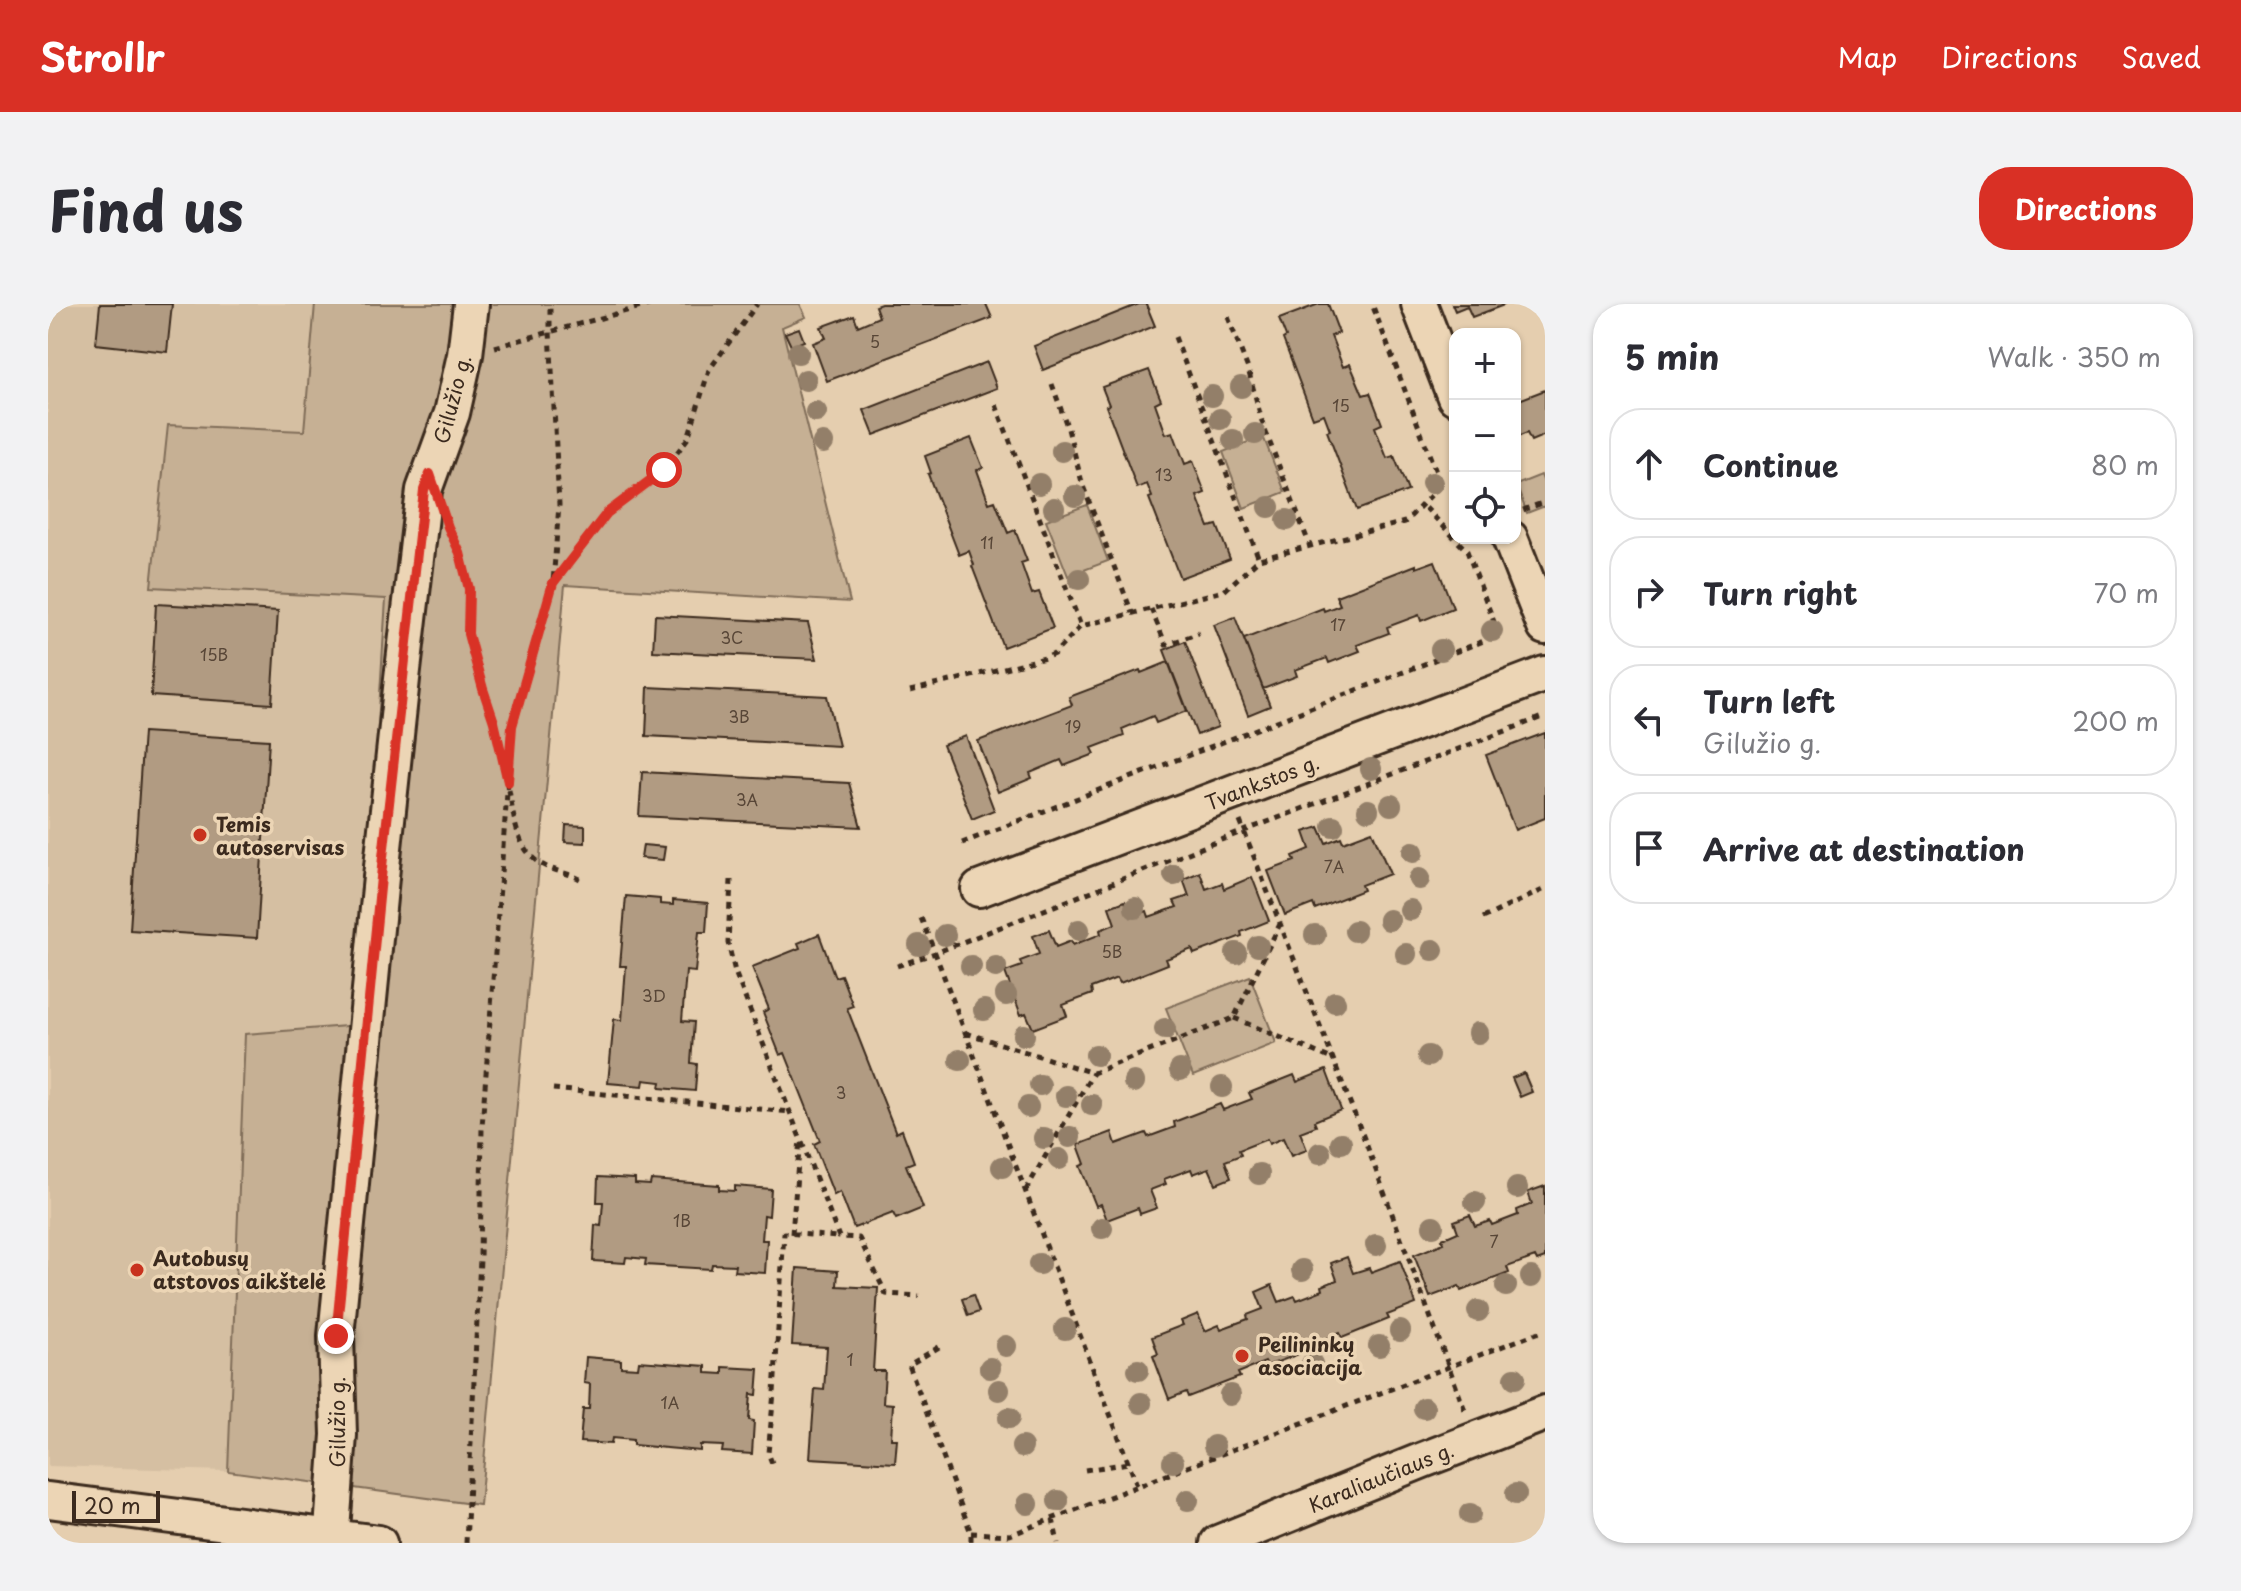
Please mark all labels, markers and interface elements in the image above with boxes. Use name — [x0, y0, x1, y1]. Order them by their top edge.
text: Strollr — [40, 28, 165, 85]
text: Map — [1838, 35, 1897, 78]
text: Directions — [1941, 35, 2078, 78]
text: Saved — [2122, 35, 2201, 78]
text: Find us — [48, 166, 244, 251]
button: Directions — [1979, 167, 2193, 250]
map controls — [1449, 328, 1521, 544]
button: + — [1449, 328, 1521, 400]
house number: 5 — [870, 329, 880, 353]
text: 5 min — [1625, 330, 1719, 382]
text: Walk · 350 m — [1988, 337, 2161, 376]
street label: Gilužio g. — [426, 351, 478, 447]
house number: 15 — [1332, 393, 1350, 417]
button: − — [1449, 400, 1521, 472]
icon: ahead — [1627, 442, 1671, 486]
text: Continue — [1703, 442, 1838, 487]
text: 80 m — [2091, 445, 2159, 484]
route start — [646, 452, 682, 488]
house number: 13 — [1155, 462, 1173, 486]
button: locate — [1449, 472, 1521, 544]
house number: 11 — [980, 530, 994, 554]
icon: right — [1627, 570, 1671, 614]
text: Turn right — [1703, 570, 1858, 615]
text: 70 m — [2094, 573, 2159, 612]
house number: 17 — [1330, 612, 1346, 636]
house number: 3C — [721, 625, 743, 649]
house number: 15B — [200, 642, 228, 666]
text: Turn left — [1703, 678, 1835, 723]
icon: left — [1627, 698, 1671, 742]
text: 200 m — [2072, 701, 2159, 740]
house number: 3B — [728, 704, 750, 728]
house number: 19 — [1065, 714, 1081, 738]
text: Gilužio g. — [1703, 723, 1821, 762]
street label: Tvankstos g. — [1200, 746, 1324, 818]
house number: 3A — [736, 787, 758, 811]
place label: Temis autoservisas — [216, 809, 344, 862]
marker: Temis autoservisas — [191, 826, 209, 844]
icon: arrive — [1627, 826, 1671, 870]
text: Arrive at destination — [1703, 826, 2025, 871]
house number: 7A — [1324, 854, 1345, 878]
house number: 5B — [1102, 939, 1122, 963]
house number: 3D — [642, 983, 666, 1007]
house number: 3 — [836, 1080, 846, 1104]
house number: 1B — [673, 1208, 691, 1232]
house number: 7 — [1489, 1229, 1499, 1253]
place label: Autobusų atstovos aikštelė — [153, 1243, 326, 1296]
marker: Autobusų atstovos aikštelė — [128, 1261, 146, 1279]
route end — [318, 1318, 354, 1354]
place label: Peilininkų asociacija — [1258, 1329, 1362, 1382]
house number: 1 — [846, 1347, 854, 1371]
marker: Peilininkų asociacija — [1233, 1347, 1251, 1365]
street label: Gilužio g. — [322, 1376, 352, 1468]
house number: 1A — [661, 1390, 680, 1414]
street label: Karaliaučiaus g. — [1304, 1434, 1458, 1520]
scale bar — [72, 1487, 160, 1523]
text: 20 m — [84, 1488, 141, 1521]

